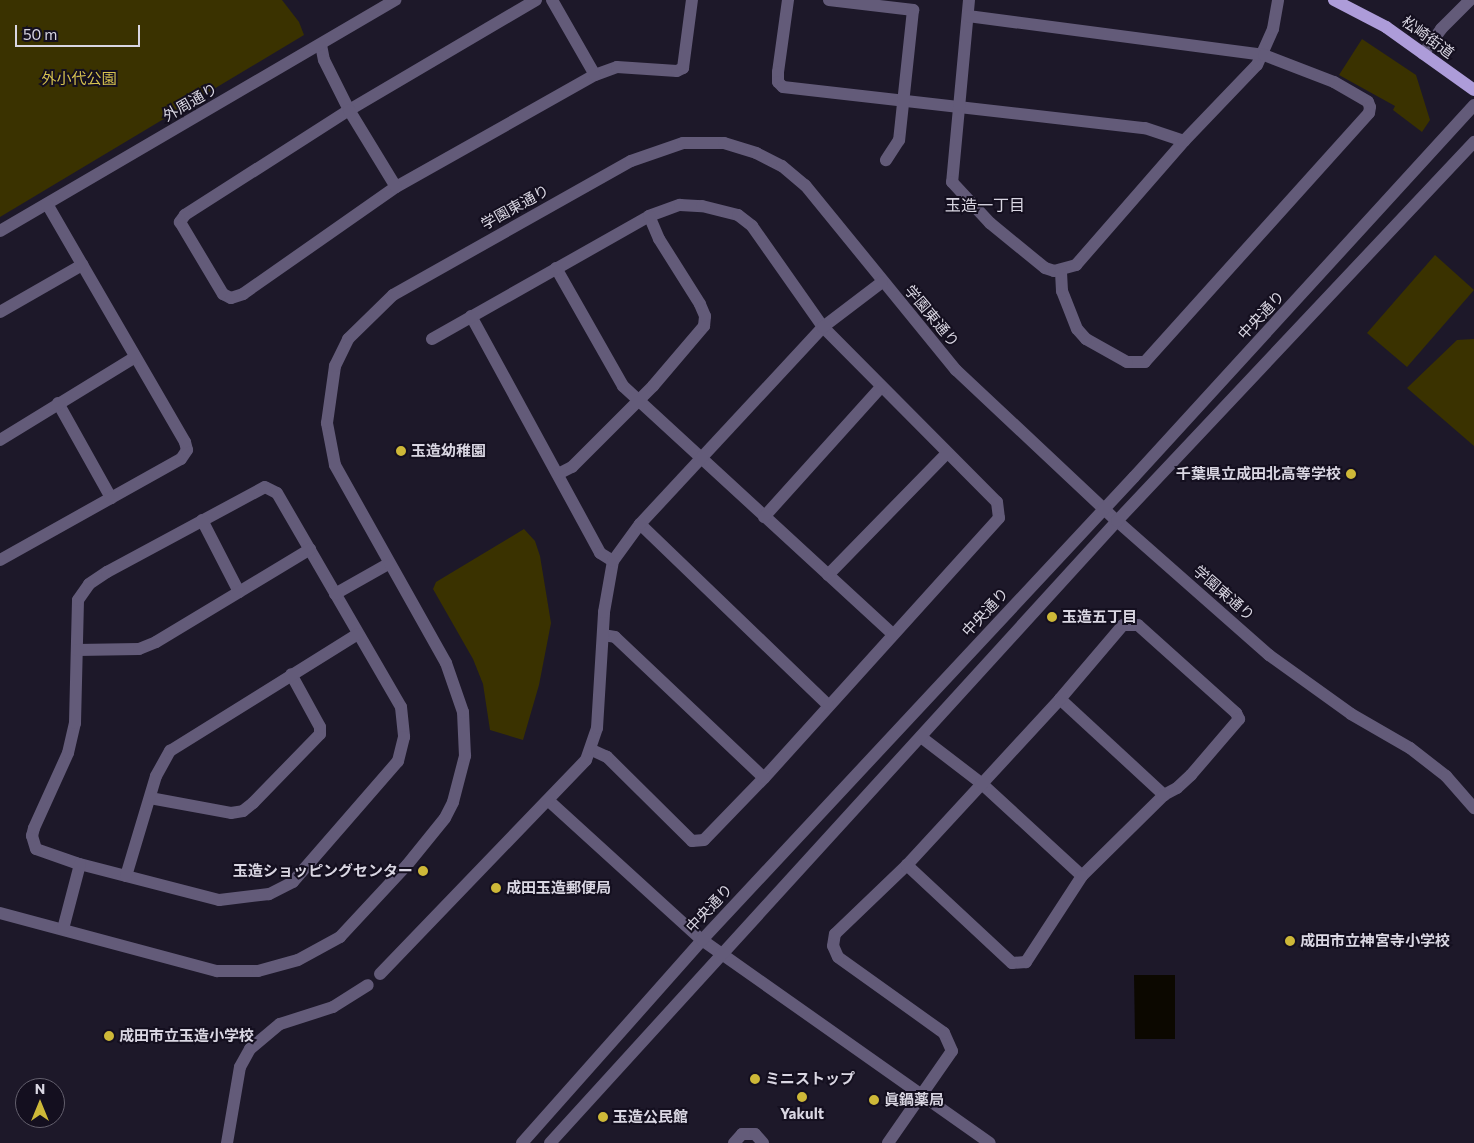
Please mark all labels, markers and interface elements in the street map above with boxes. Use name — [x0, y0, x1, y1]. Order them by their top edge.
street label: 松崎街道 — [1398, 12, 1458, 62]
scale bar — [18, 15, 142, 47]
text: 50 m — [23, 25, 57, 43]
park label: 外小代公園 — [42, 70, 116, 88]
street label: 外周通り — [160, 79, 220, 125]
street label: 学園東通り — [478, 181, 552, 233]
district label: 玉造一丁目 — [945, 195, 1025, 215]
street label: 学園東通り — [901, 281, 963, 351]
street label: 中央通り — [1234, 287, 1288, 343]
place label: 玉造幼稚園 — [411, 442, 486, 460]
marker: 玉造幼稚園 — [395, 445, 407, 457]
place label: 千葉県立成田北高等学校 — [1176, 465, 1341, 483]
marker: 千葉県立成田北高等学校 — [1345, 468, 1357, 480]
street label: 学園東通り — [1190, 562, 1258, 624]
street label: 中央通り — [958, 584, 1012, 640]
place label: 玉造五丁目 — [1062, 608, 1137, 626]
marker: 玉造五丁目 — [1046, 611, 1058, 623]
place label: 玉造ショッピングセンター — [233, 862, 413, 880]
marker: 玉造ショッピングセンター — [417, 865, 429, 877]
place label: 成田玉造郵便局 — [506, 879, 611, 897]
street label: 中央通り — [682, 880, 736, 936]
marker: 成田玉造郵便局 — [490, 882, 502, 894]
place label: 成田市立神宮寺小学校 — [1300, 932, 1450, 950]
marker: 成田市立神宮寺小学校 — [1284, 935, 1296, 947]
place label: 成田市立玉造小学校 — [119, 1027, 254, 1045]
marker: 成田市立玉造小学校 — [103, 1030, 115, 1042]
place label: ミニストップ — [765, 1070, 855, 1088]
marker: ミニストップ — [749, 1073, 761, 1085]
north arrow — [15, 1078, 65, 1128]
text: N — [35, 1080, 45, 1097]
marker: Yakult — [796, 1091, 808, 1103]
place label: 眞鍋薬局 — [884, 1091, 944, 1109]
marker: 眞鍋薬局 — [868, 1094, 880, 1106]
place label: Yakult — [780, 1105, 824, 1123]
place label: 玉造公民館 — [613, 1108, 688, 1126]
marker: 玉造公民館 — [597, 1111, 609, 1123]

